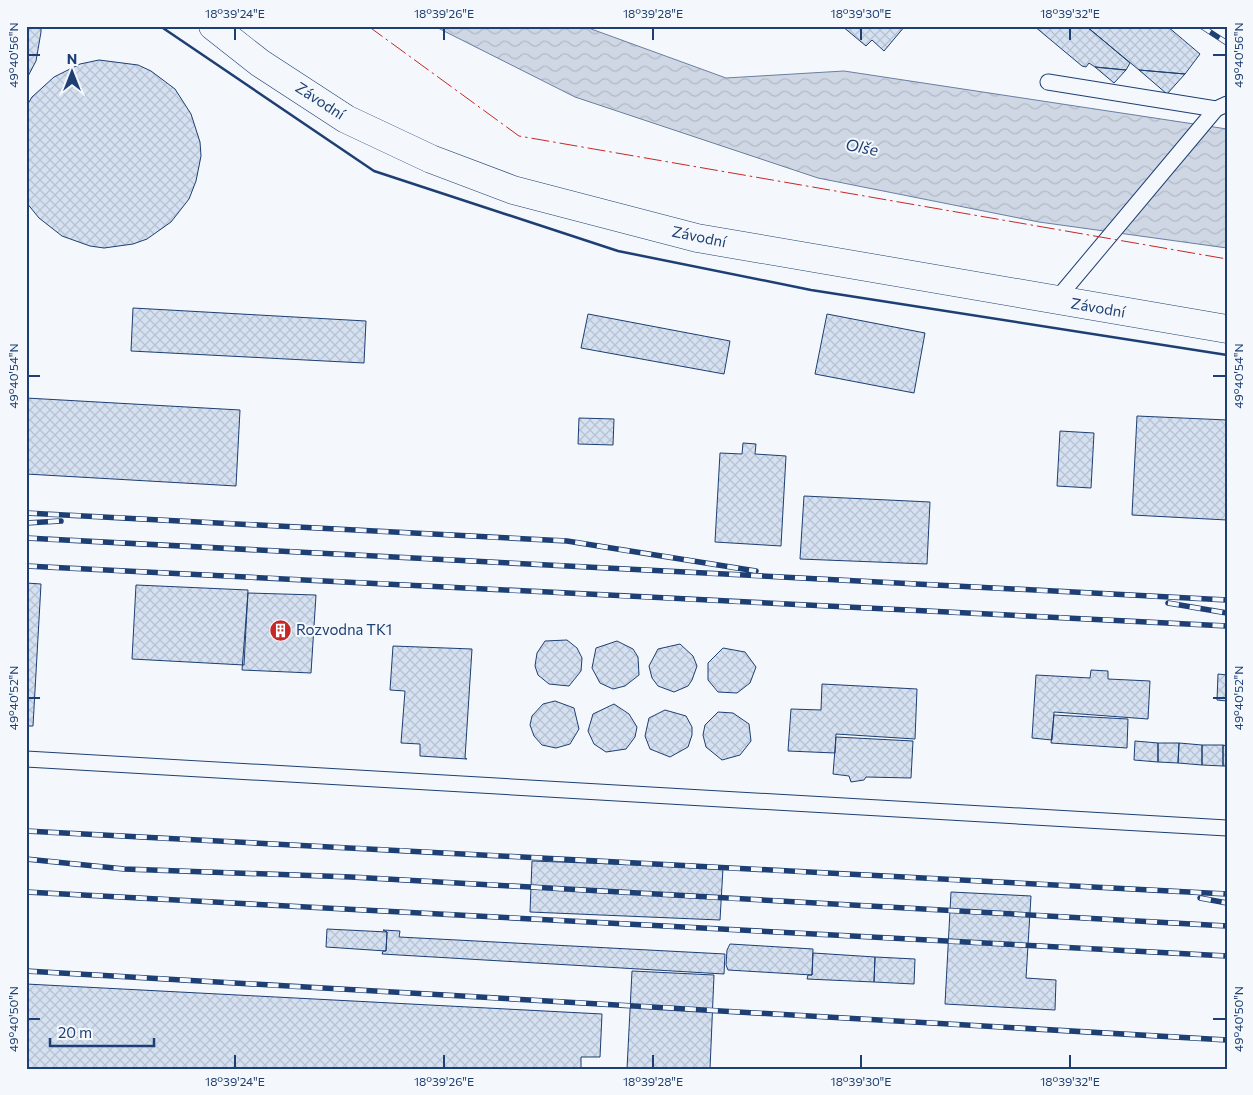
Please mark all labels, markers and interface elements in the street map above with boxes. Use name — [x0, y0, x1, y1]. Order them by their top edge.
text: 18°39'24"E — [205, 6, 265, 20]
text: 18°39'26"E — [414, 6, 474, 20]
text: 18°39'28"E — [623, 6, 683, 20]
text: 18°39'30"E — [831, 6, 891, 20]
text: 18°39'32"E — [1040, 6, 1100, 20]
text: 49°40'56"N — [6, 22, 20, 88]
text: 49°40'56"N — [1231, 22, 1245, 88]
north arrow — [48, 48, 98, 98]
text: N — [67, 50, 77, 67]
street label: Závodní — [293, 78, 350, 123]
water label: Olše — [844, 134, 881, 159]
street label: Závodní — [670, 221, 729, 251]
street label: Závodní — [1069, 293, 1128, 321]
text: 49°40'54"N — [6, 343, 20, 409]
text: 49°40'54"N — [1231, 343, 1245, 409]
building icon: Rozvodna TK1 — [268, 618, 292, 642]
place label: Rozvodna TK1 — [296, 620, 392, 638]
text: 49°40'52"N — [6, 666, 20, 730]
text: 49°40'52"N — [1231, 666, 1245, 730]
text: 49°40'50"N — [6, 986, 20, 1052]
text: 49°40'50"N — [1231, 986, 1245, 1052]
scale bar — [50, 1015, 154, 1047]
text: 20 m — [58, 1023, 92, 1041]
text: 18°39'24"E — [205, 1074, 265, 1088]
text: 18°39'26"E — [414, 1074, 474, 1088]
text: 18°39'28"E — [623, 1074, 683, 1088]
text: 18°39'30"E — [831, 1074, 891, 1088]
text: 18°39'32"E — [1040, 1074, 1100, 1088]

